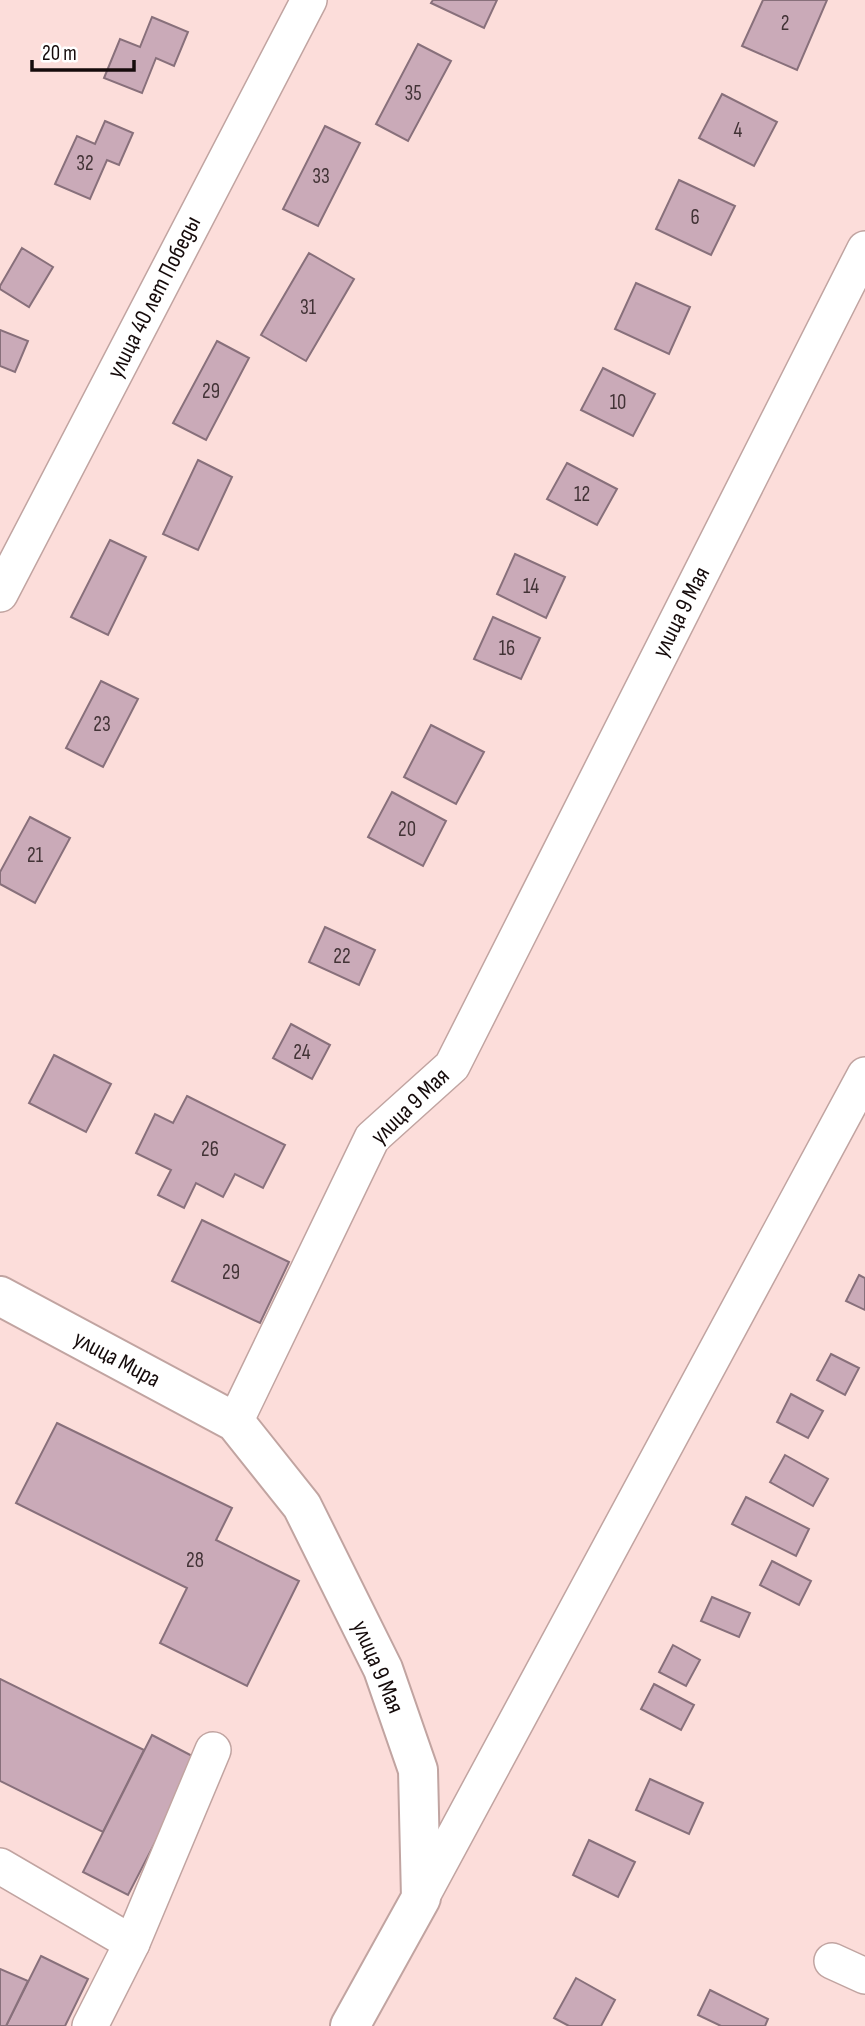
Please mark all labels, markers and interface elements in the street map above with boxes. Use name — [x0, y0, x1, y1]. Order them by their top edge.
house number: 2 — [781, 11, 789, 36]
scale bar — [32, 28, 133, 72]
text: 20 m — [42, 41, 77, 66]
house number: 35 — [404, 81, 422, 106]
house number: 4 — [734, 118, 743, 143]
house number: 32 — [76, 151, 94, 176]
house number: 33 — [312, 164, 330, 189]
house number: 6 — [690, 205, 700, 230]
street label: улица 40 лет Победы — [101, 211, 207, 383]
house number: 31 — [300, 295, 317, 320]
house number: 29 — [202, 379, 220, 404]
house number: 10 — [610, 390, 626, 415]
house number: 12 — [574, 482, 590, 507]
street label: улица 9 Мая — [646, 562, 716, 662]
house number: 14 — [523, 574, 539, 599]
house number: 16 — [499, 636, 515, 661]
house number: 23 — [93, 712, 111, 737]
house number: 20 — [398, 817, 416, 842]
house number: 21 — [27, 843, 44, 868]
house number: 22 — [333, 944, 351, 969]
house number: 24 — [293, 1040, 311, 1065]
street label: улица 9 Мая — [365, 1062, 455, 1150]
house number: 26 — [201, 1137, 219, 1162]
house number: 29 — [222, 1260, 240, 1285]
street label: улица Мира — [69, 1324, 165, 1394]
house number: 28 — [186, 1548, 204, 1573]
street label: улица 9 Мая — [346, 1616, 410, 1718]

